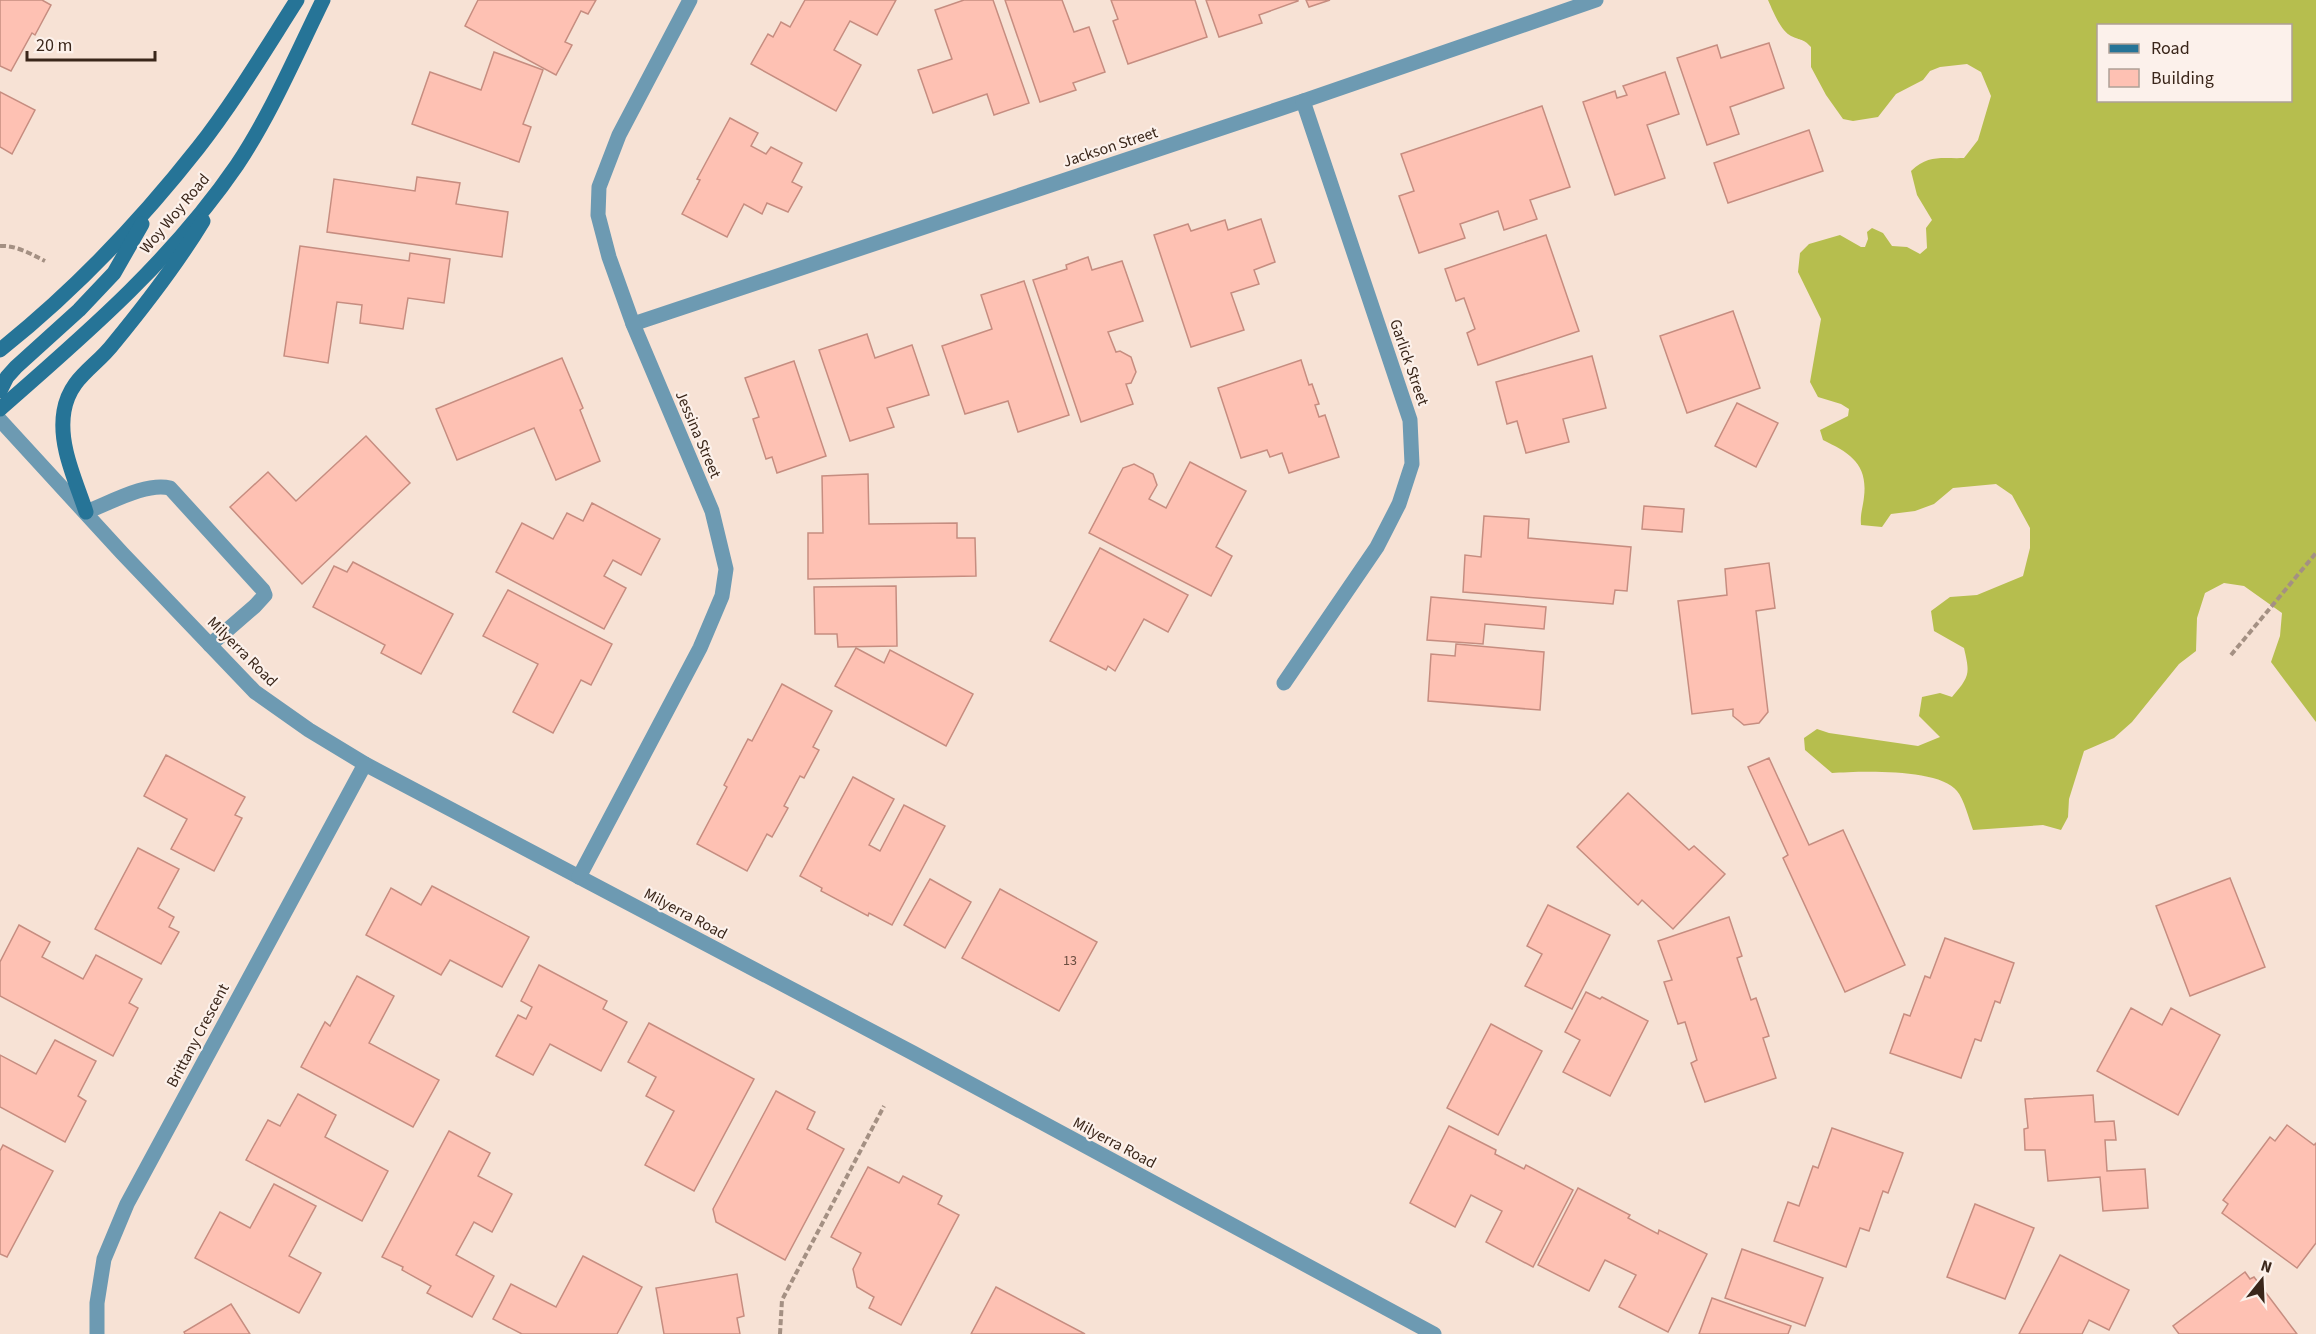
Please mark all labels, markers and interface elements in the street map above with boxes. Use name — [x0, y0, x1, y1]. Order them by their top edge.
scale bar — [27, 24, 154, 62]
legend — [2097, 24, 2292, 102]
text: 20 m — [36, 33, 72, 58]
text: Road — [2151, 36, 2190, 61]
text: Building — [2151, 66, 2214, 91]
street label: Jackson Street — [1060, 121, 1161, 173]
street label: Woy Woy Road — [135, 169, 215, 258]
street label: Garlick Street — [1384, 316, 1434, 409]
street label: Jessina Street — [670, 387, 727, 482]
street label: Milyerra Road — [202, 612, 282, 692]
street label: Milyerra Road — [640, 883, 731, 945]
house number: 13 — [1063, 951, 1077, 971]
street label: Brittany Crescent — [161, 979, 235, 1091]
street label: Milyerra Road — [1069, 1112, 1160, 1174]
north arrow — [2232, 1250, 2292, 1310]
text: N — [2258, 1255, 2275, 1279]

